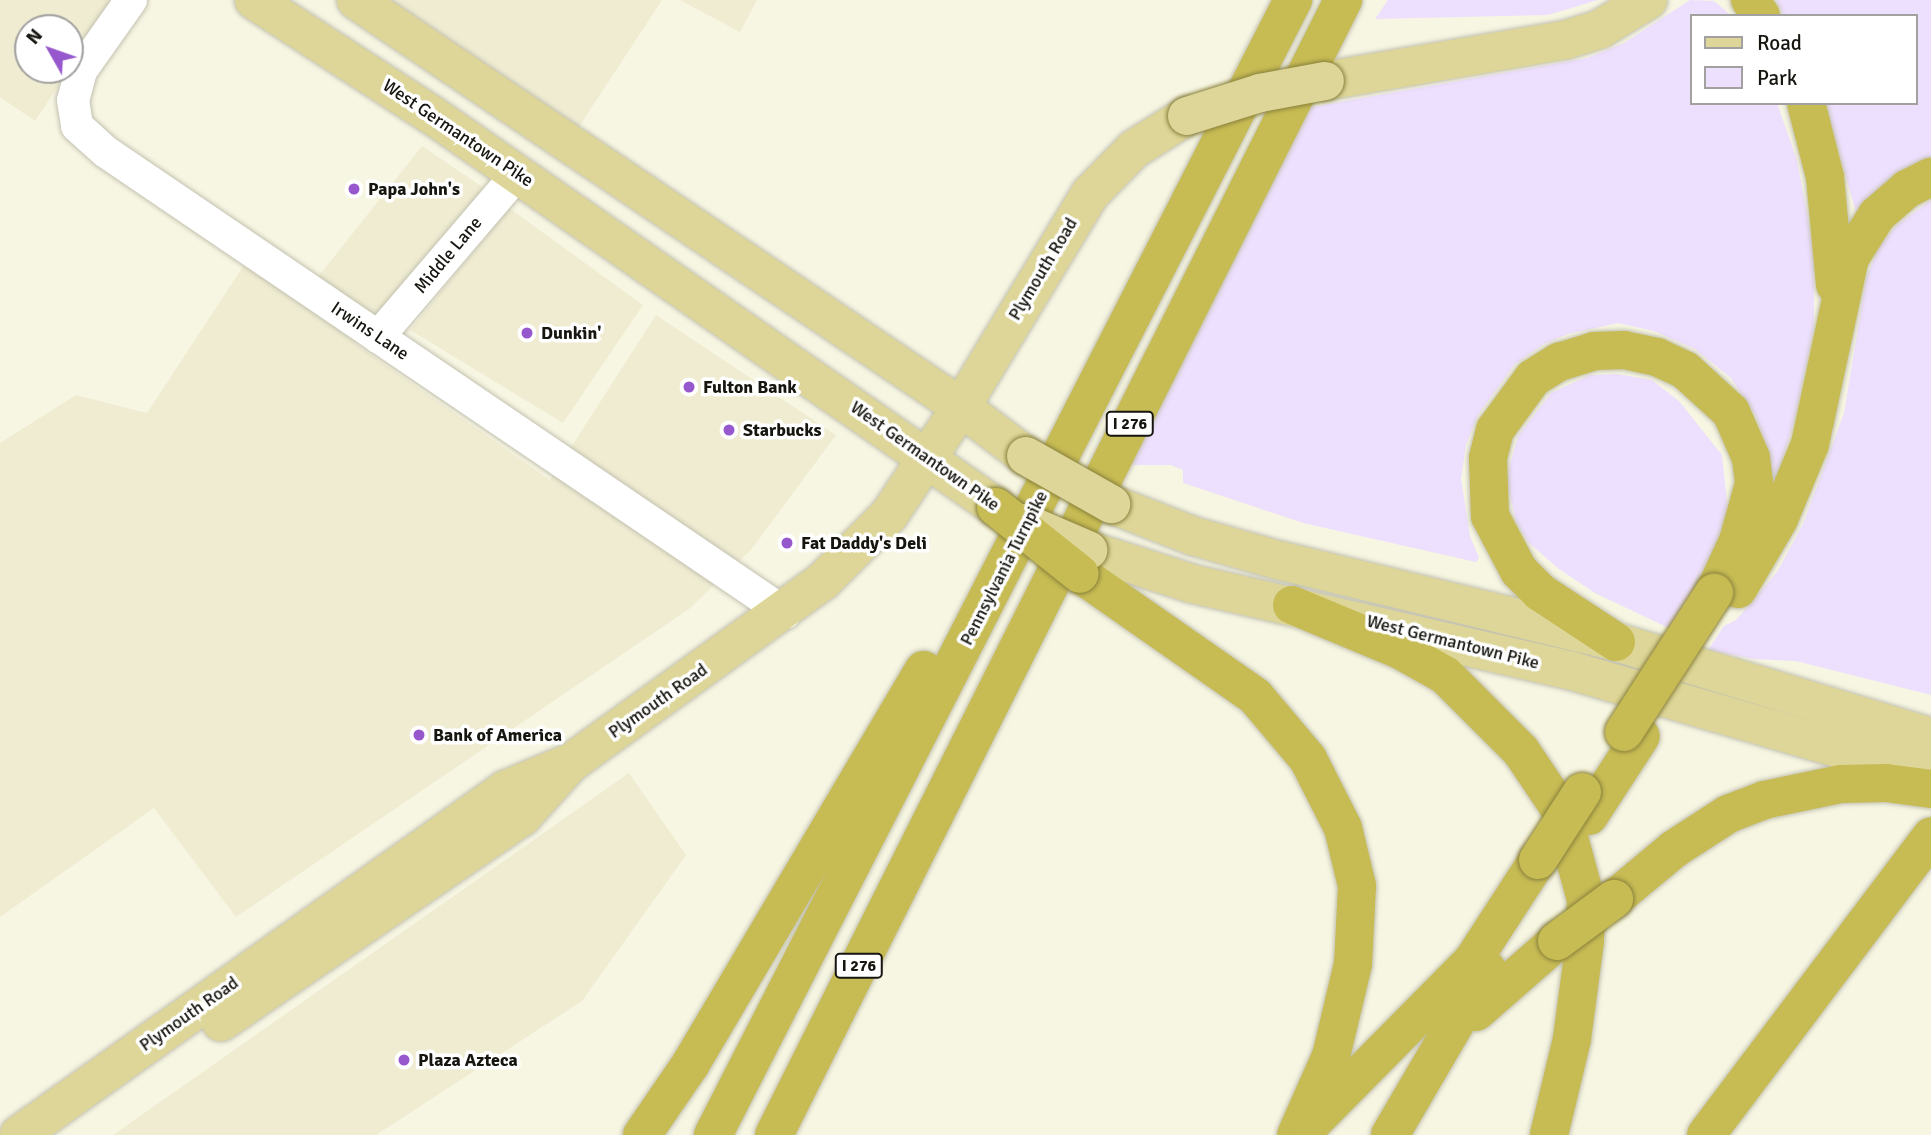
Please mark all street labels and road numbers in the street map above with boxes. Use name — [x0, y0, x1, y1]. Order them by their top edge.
street label: West Germantown Pike — [379, 75, 537, 191]
street label: Middle Lane — [410, 212, 486, 298]
street label: Plymouth Road — [1004, 214, 1082, 324]
street label: Irwins Lane — [327, 297, 413, 365]
street label: West Germantown Pike — [846, 396, 1004, 516]
road number: I 276 — [1106, 412, 1154, 436]
street label: Pennsylvania Turnpike — [956, 487, 1052, 649]
street label: West Germantown Pike — [1364, 610, 1542, 674]
street label: Plymouth Road — [604, 659, 712, 743]
road number: I 276 — [834, 954, 884, 978]
street label: Plymouth Road — [135, 972, 243, 1056]

